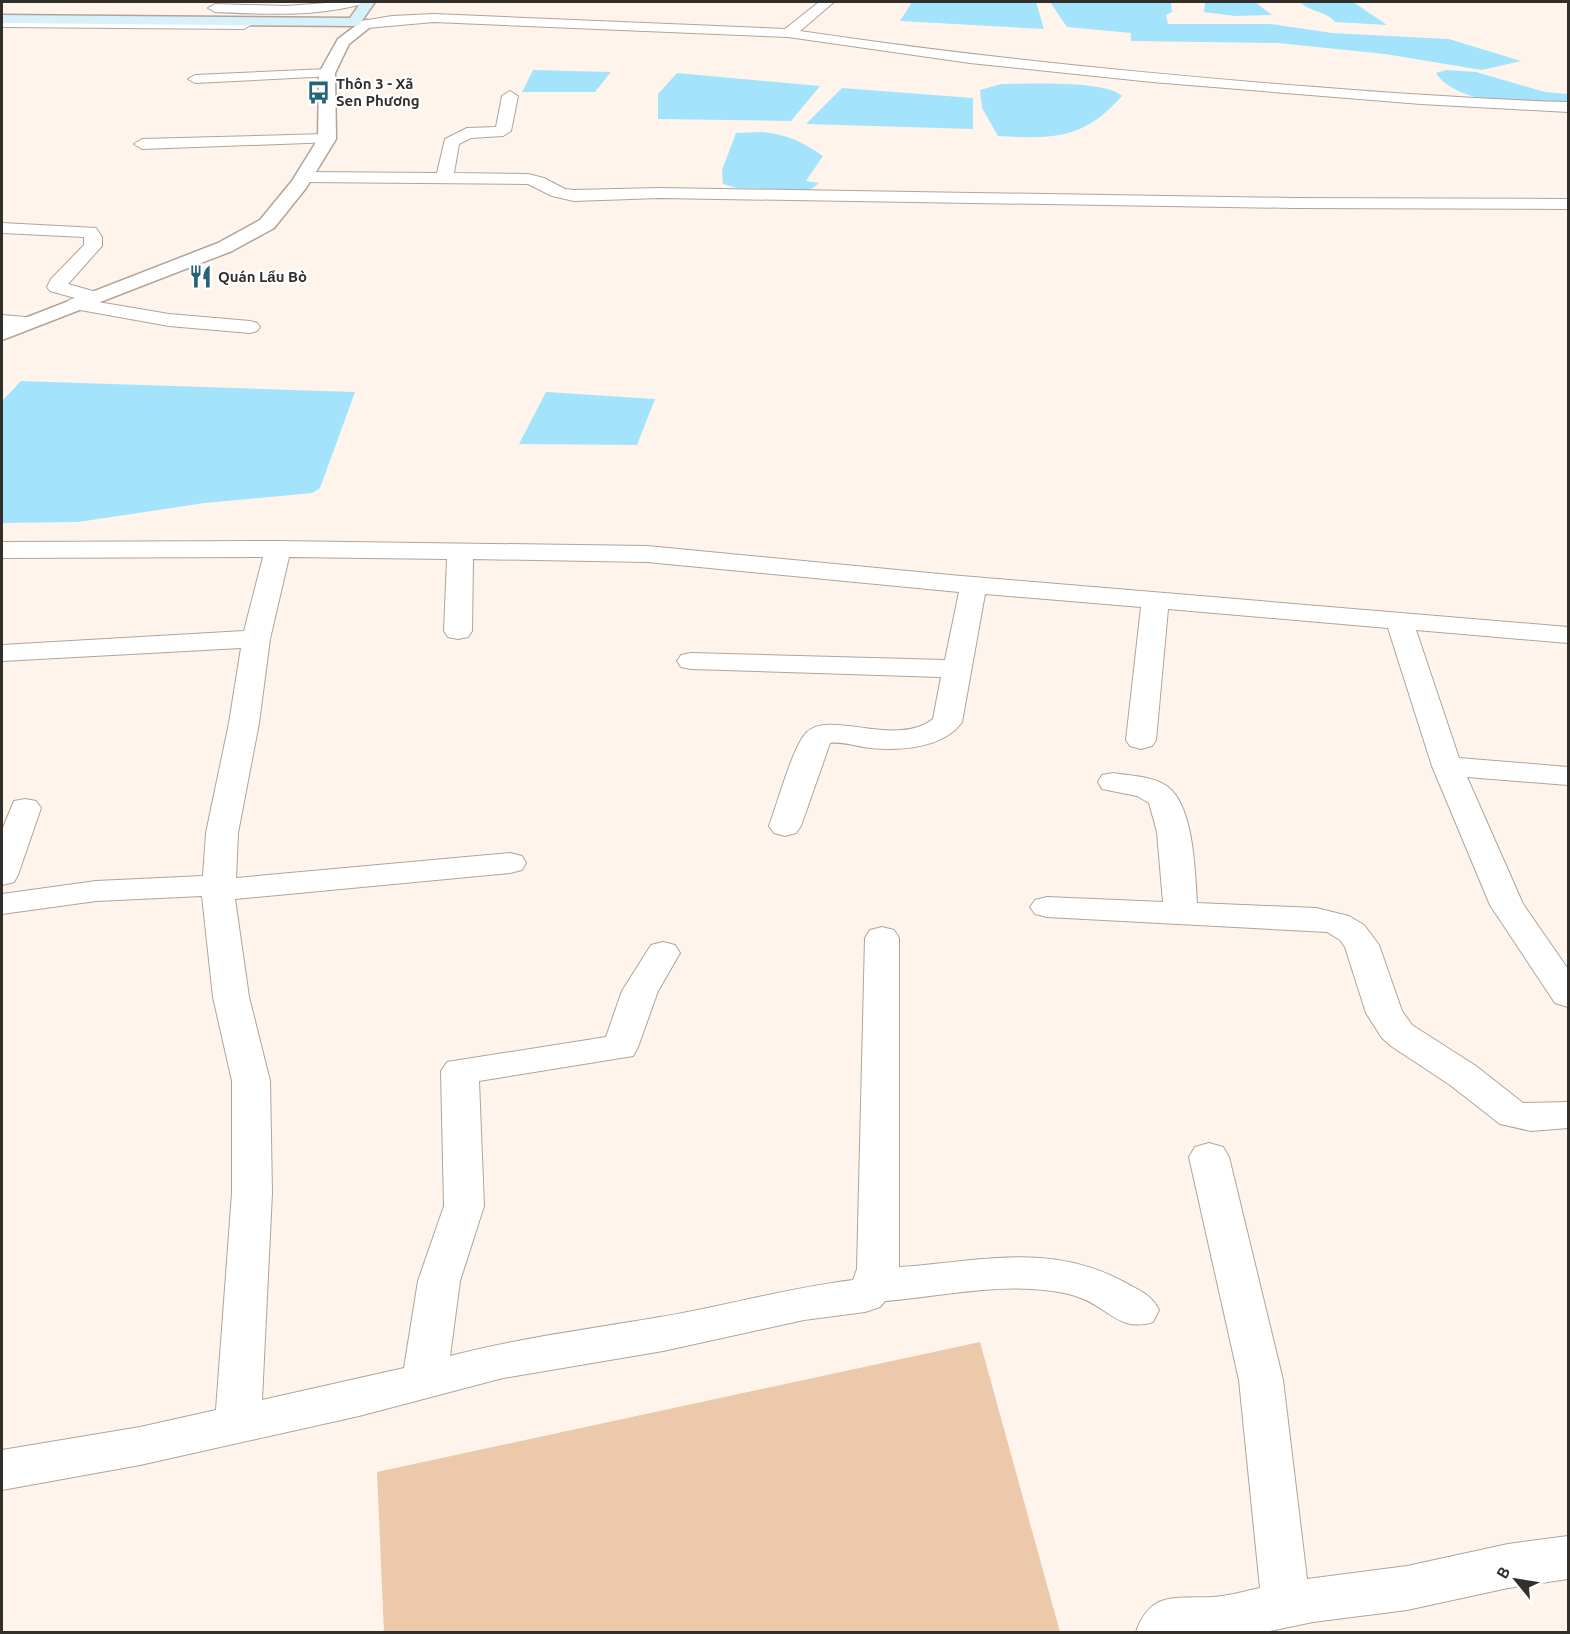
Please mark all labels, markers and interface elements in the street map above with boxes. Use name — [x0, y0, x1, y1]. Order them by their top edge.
place label: Thôn 3 - Xã Sen Phương — [336, 75, 420, 109]
bus stop icon: Thôn 3 - Xã Sen Phương — [305, 79, 331, 105]
restaurant icon: Quán Lẩu Bò — [187, 263, 213, 289]
place label: Quán Lẩu Bò — [218, 268, 307, 285]
north arrow — [1486, 1550, 1546, 1610]
text: B — [1493, 1563, 1513, 1582]

